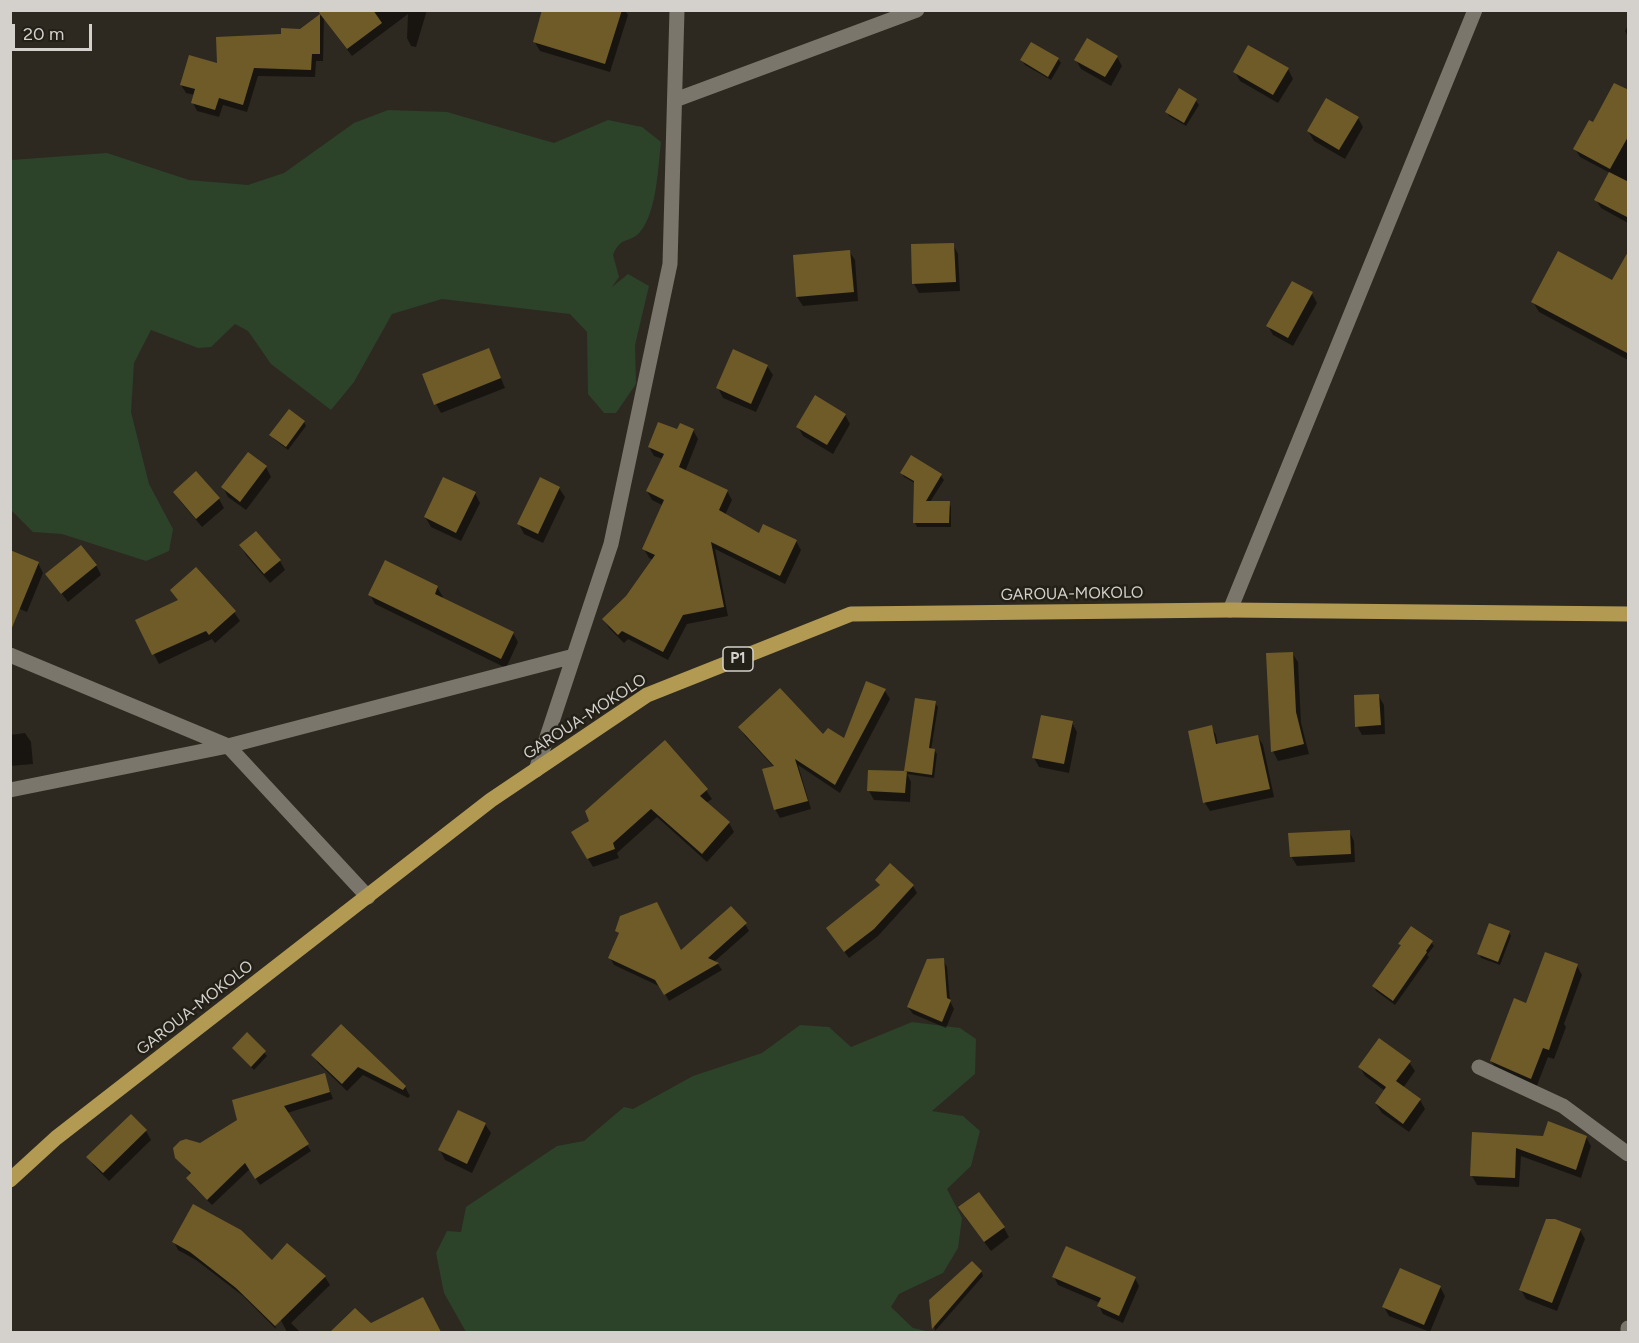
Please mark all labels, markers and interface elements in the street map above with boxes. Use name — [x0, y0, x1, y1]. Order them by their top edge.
scale bar — [15, 12, 94, 50]
text: 20 m — [23, 23, 64, 45]
street label: GAROUA-MOKOLO — [1000, 583, 1144, 605]
road number: P1 — [723, 647, 753, 671]
street label: GAROUA-MOKOLO — [520, 670, 650, 764]
street label: GAROUA-MOKOLO — [133, 957, 257, 1059]

